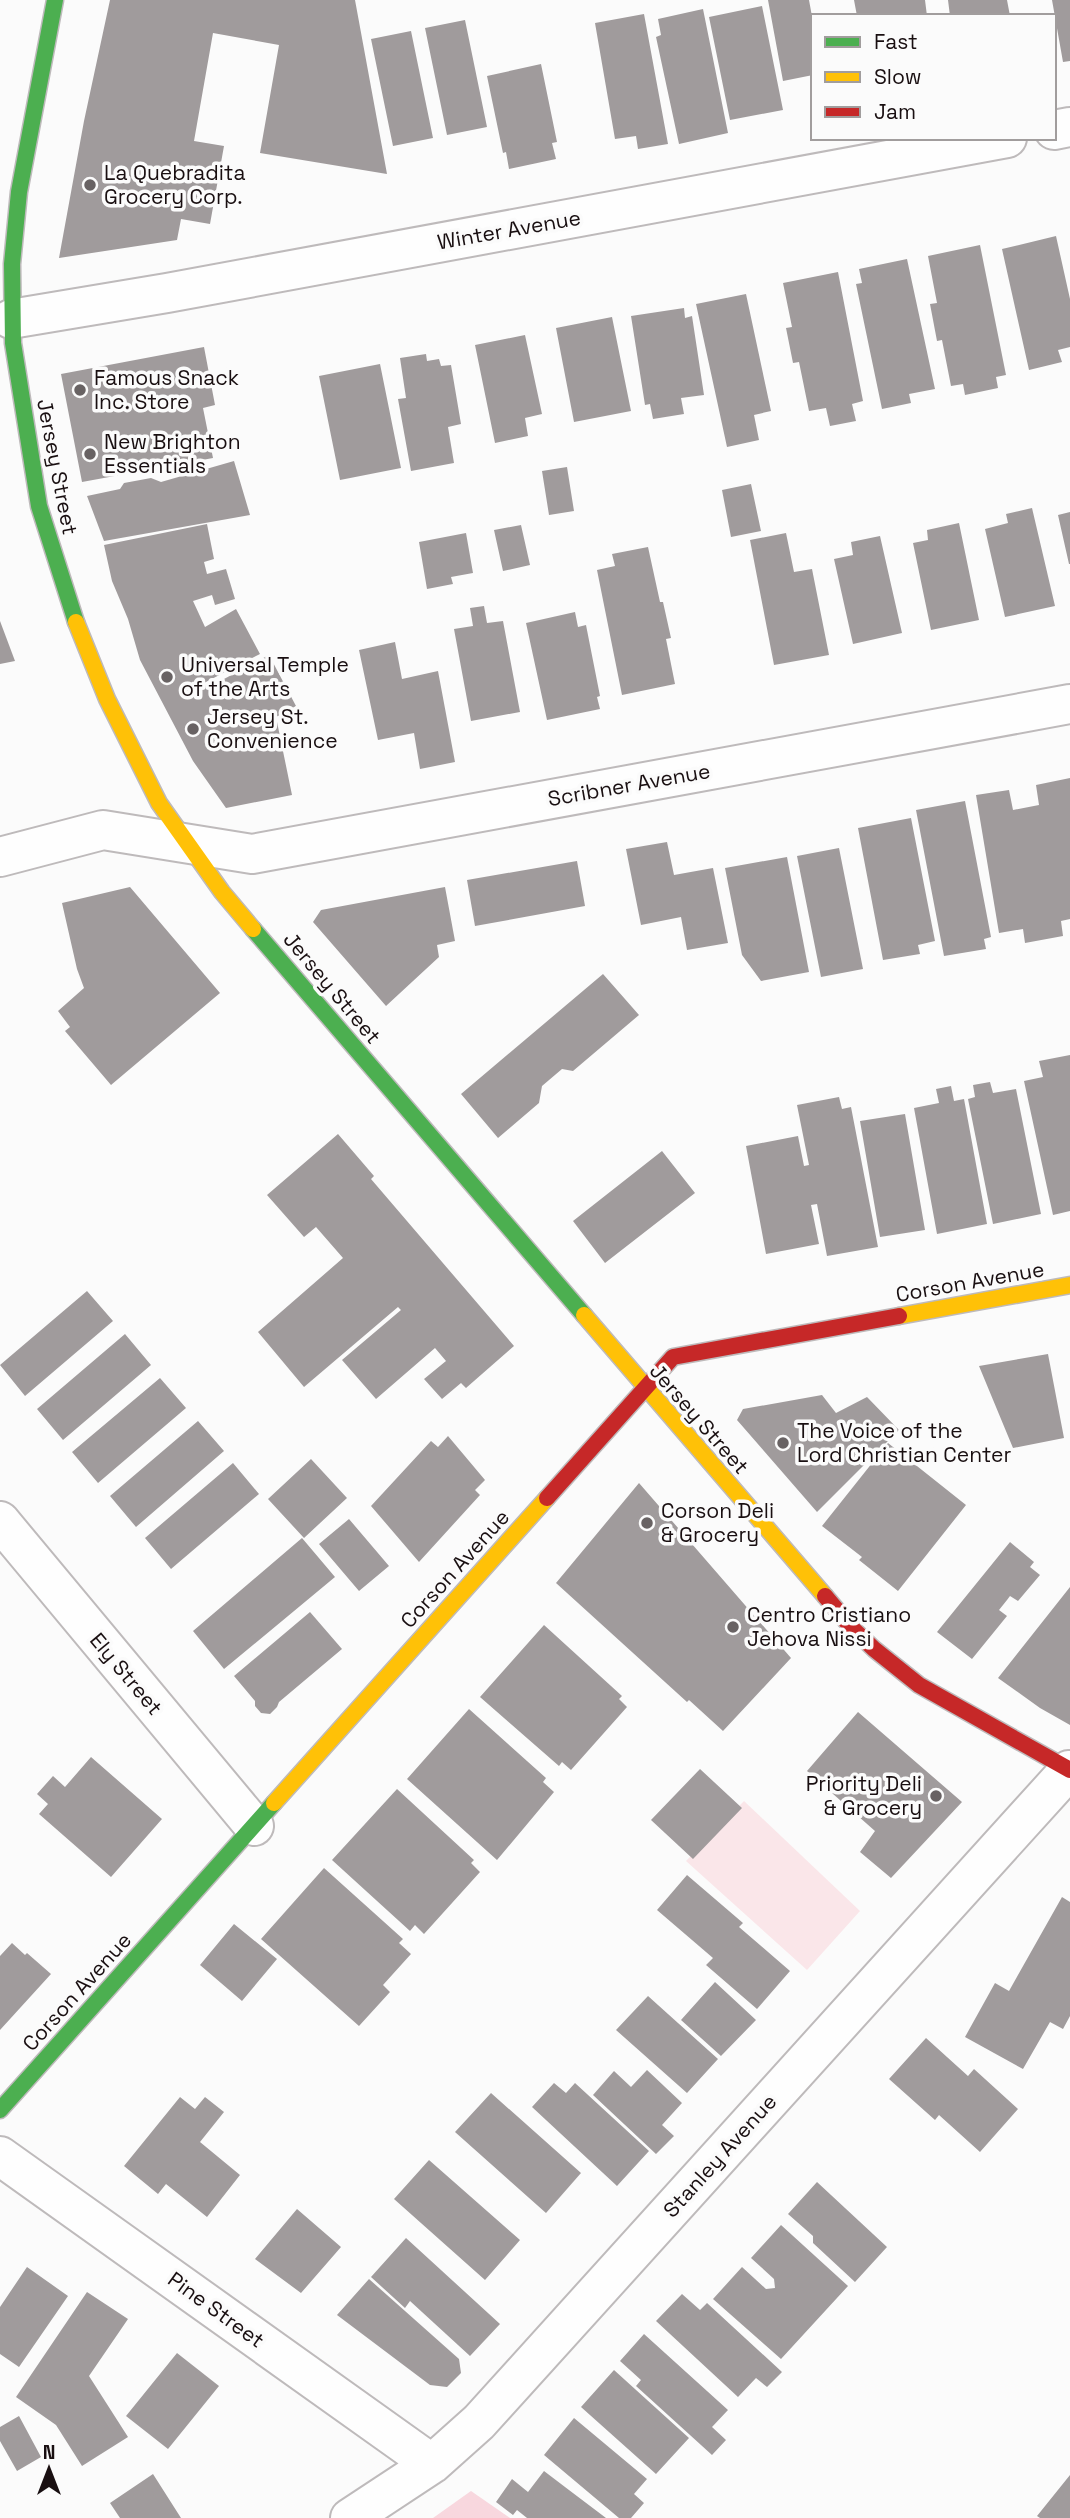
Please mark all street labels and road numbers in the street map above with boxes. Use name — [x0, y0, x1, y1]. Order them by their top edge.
street label: Winter Avenue — [435, 204, 583, 255]
street label: Jersey Street — [31, 397, 84, 537]
street label: Scribner Avenue — [546, 757, 712, 812]
street label: Jersey Street — [278, 926, 387, 1049]
street label: Corson Avenue — [894, 1255, 1046, 1308]
street label: Jersey Street — [644, 1358, 755, 1480]
street label: Corson Avenue — [394, 1504, 515, 1634]
street label: Ely Street — [84, 1627, 169, 1720]
street label: Corson Avenue — [16, 1927, 137, 2057]
street label: Stanley Avenue — [657, 2088, 782, 2223]
street label: Pine Street — [163, 2266, 270, 2354]

